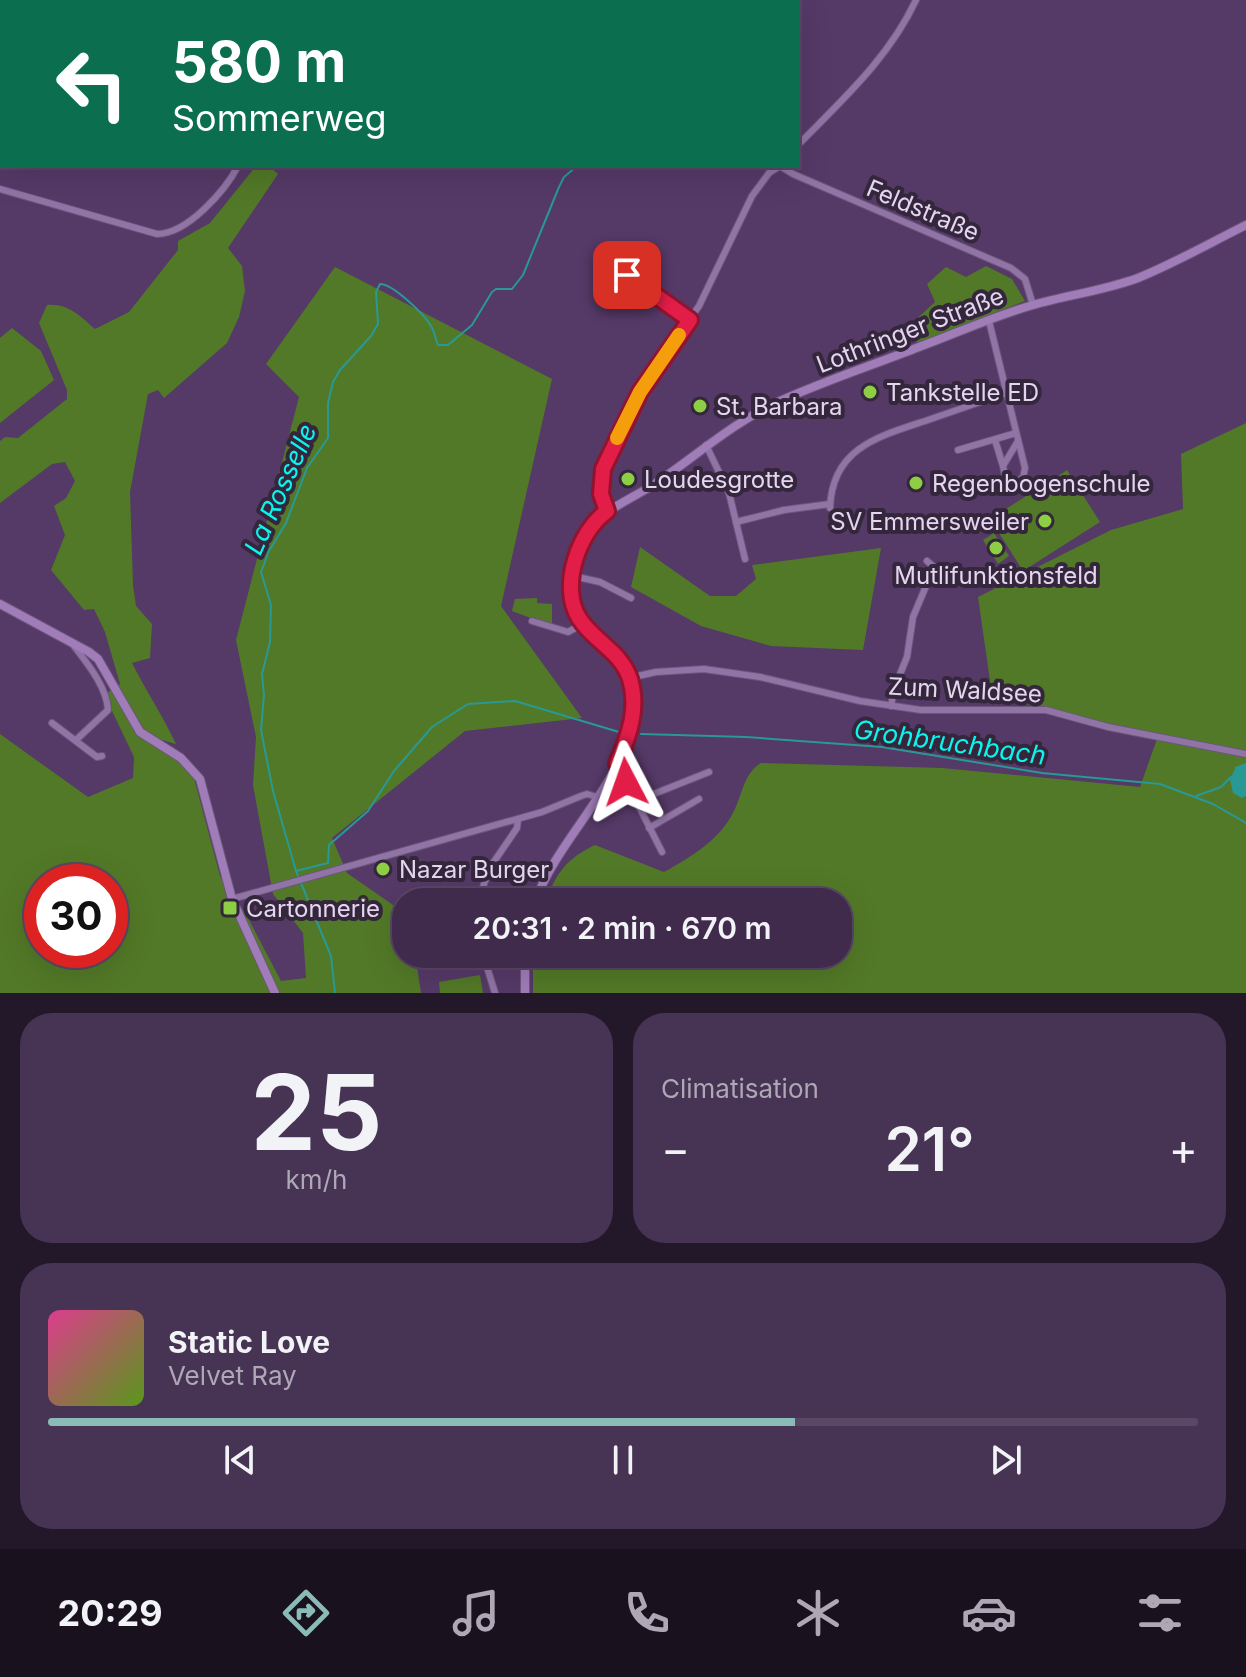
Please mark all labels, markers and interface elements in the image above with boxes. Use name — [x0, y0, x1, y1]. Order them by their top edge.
text: 580 m — [172, 28, 346, 96]
icon: left — [40, 32, 144, 136]
text: Sommerweg — [172, 96, 386, 140]
street label: Feldstraße — [862, 173, 984, 247]
pin — [593, 241, 661, 309]
icon: arrive — [605, 253, 649, 297]
street label: Lothringer Straße — [812, 281, 1008, 379]
place label: Tankstelle ED — [886, 378, 1039, 407]
marker: Tankstelle ED — [861, 383, 879, 401]
place label: St. Barbara — [716, 392, 842, 421]
marker: St. Barbara — [691, 397, 709, 415]
water label: La Rosselle — [237, 419, 323, 559]
place label: Loudesgrotte — [644, 465, 794, 494]
place label: Regenbogenschule — [932, 469, 1151, 498]
marker: Loudesgrotte — [619, 470, 637, 488]
marker: Regenbogenschule — [907, 474, 925, 492]
place label: SV Emmersweiler — [830, 507, 1029, 536]
marker: SV Emmersweiler — [1036, 512, 1054, 530]
marker: Mutlifunktionsfeld — [987, 539, 1005, 557]
place label: Mutlifunktionsfeld — [894, 561, 1098, 590]
street label: Zum Waldsee — [887, 671, 1043, 709]
water label: Grohbruchbach — [852, 713, 1048, 771]
position arrow — [584, 740, 668, 824]
place label: Nazar Burger — [399, 855, 549, 884]
marker: Nazar Burger — [374, 860, 392, 878]
speed limit sign: 30 — [24, 864, 128, 968]
place label: Cartonnerie — [246, 894, 380, 923]
marker: Cartonnerie — [221, 899, 239, 917]
text: 20:31 · 2 min · 670 m — [472, 910, 772, 946]
text: 25 — [251, 1049, 382, 1175]
text: Climatisation — [661, 1073, 819, 1104]
text: 21° — [884, 1113, 975, 1185]
text: − — [661, 1122, 690, 1176]
text: + — [1169, 1122, 1198, 1176]
text: km/h — [286, 1164, 347, 1195]
text: Static Love — [168, 1324, 330, 1360]
text: Velvet Ray — [168, 1360, 297, 1391]
icon: previous — [218, 1438, 262, 1482]
icon: pause — [601, 1438, 645, 1482]
icon: next — [984, 1438, 1028, 1482]
icon: directions — [278, 1585, 334, 1641]
icon: music — [448, 1585, 504, 1641]
icon: phone — [619, 1585, 675, 1641]
icon: climate — [790, 1585, 846, 1641]
icon: car — [961, 1585, 1017, 1641]
icon: filters — [1132, 1585, 1188, 1641]
text: 20:29 — [57, 1591, 163, 1635]

